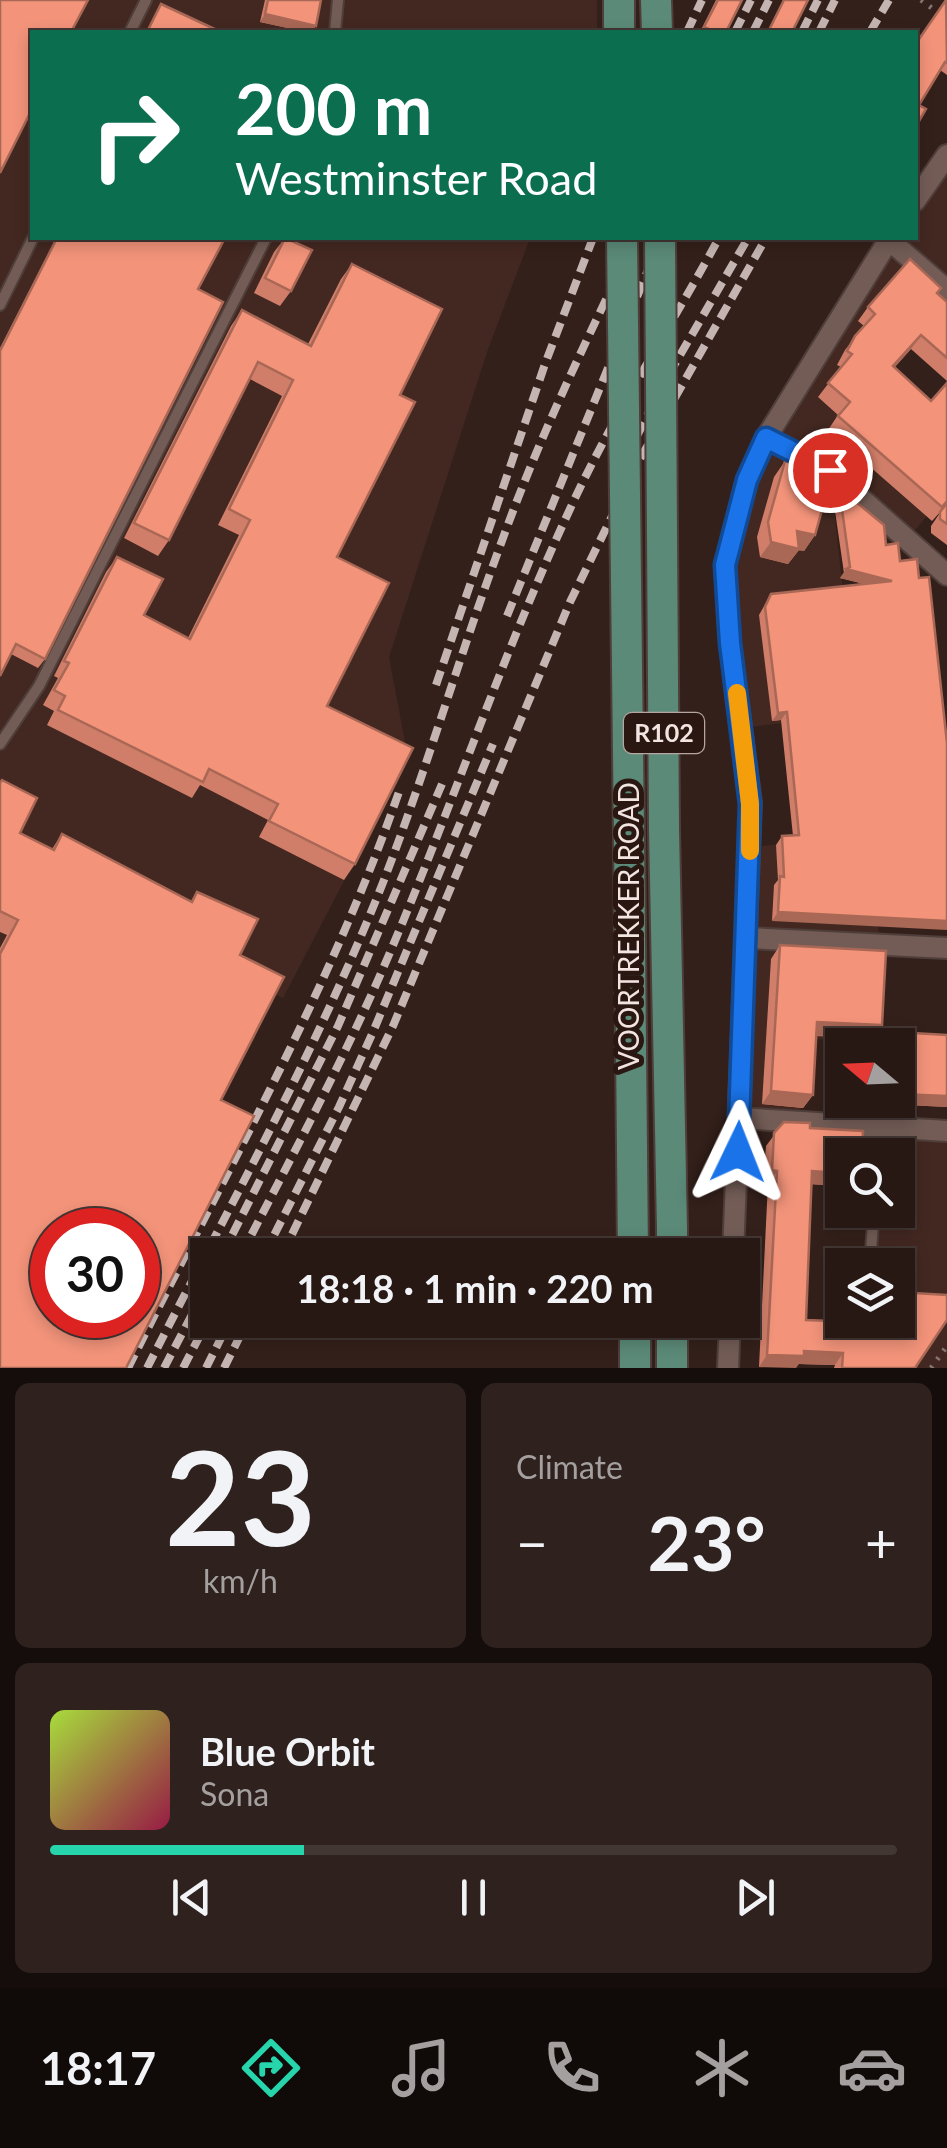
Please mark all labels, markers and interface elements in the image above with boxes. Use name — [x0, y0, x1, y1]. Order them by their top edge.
text: 200 m — [235, 66, 432, 150]
icon: right — [70, 70, 200, 200]
text: Westminster Road — [235, 151, 597, 205]
pin — [788, 428, 873, 513]
icon: arrive — [803, 443, 858, 498]
road number: R102 — [624, 713, 704, 753]
street label: VOORTREKKER ROAD — [611, 782, 645, 1070]
north arrow — [825, 1028, 915, 1118]
map controls — [825, 1028, 915, 1338]
position arrow — [686, 1100, 790, 1204]
button: search — [825, 1138, 915, 1228]
speed limit sign: 30 — [30, 1208, 160, 1338]
button: layers — [825, 1248, 915, 1338]
text: 18:18 · 1 min · 220 m — [296, 1265, 654, 1311]
text: 23 — [165, 1418, 316, 1574]
text: Climate — [516, 1447, 623, 1486]
text: 23° — [647, 1497, 766, 1587]
text: − — [516, 1509, 548, 1575]
text: + — [865, 1509, 897, 1575]
text: km/h — [203, 1561, 278, 1600]
text: Blue Orbit — [200, 1728, 375, 1774]
text: Sona — [200, 1774, 269, 1813]
icon: previous — [164, 1870, 219, 1925]
icon: pause — [446, 1870, 501, 1925]
icon: next — [728, 1870, 783, 1925]
icon: directions — [236, 2033, 306, 2103]
icon: music — [386, 2033, 456, 2103]
icon: phone — [537, 2033, 607, 2103]
icon: climate — [687, 2033, 757, 2103]
icon: car — [837, 2033, 907, 2103]
text: 18:17 — [40, 2041, 156, 2095]

